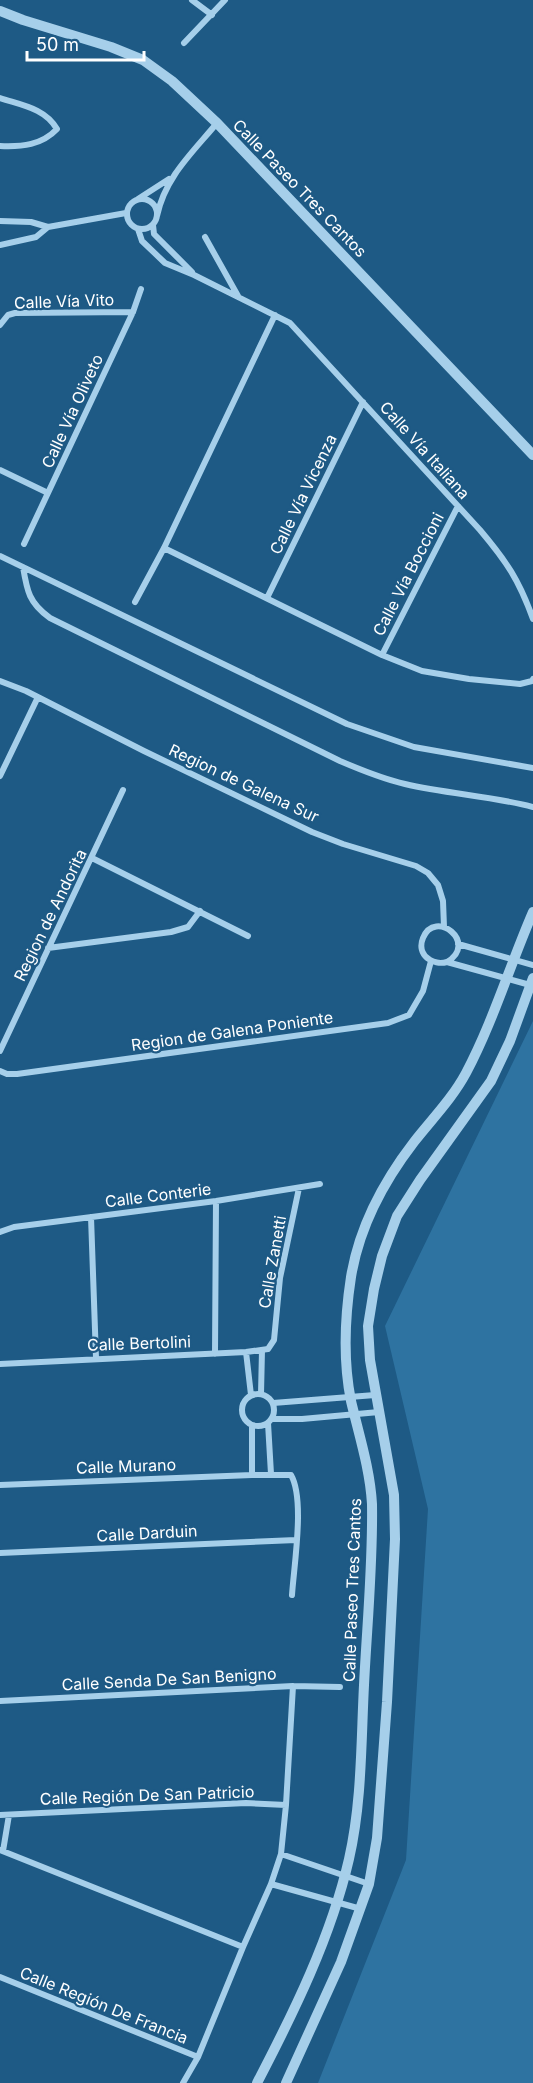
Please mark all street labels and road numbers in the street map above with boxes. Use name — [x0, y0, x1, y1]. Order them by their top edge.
street label: Calle Paseo Tres Cantos — [229, 115, 371, 261]
street label: Calle Vía Vito — [14, 289, 114, 313]
street label: Calle Vía Oliveto — [37, 351, 107, 471]
street label: Calle Vía Italiana — [376, 397, 474, 503]
street label: Calle Vía Vicenza — [265, 431, 341, 557]
street label: Calle Vía Boccioni — [368, 509, 448, 639]
street label: Region de Galena Sur — [166, 739, 322, 827]
street label: Region de Andorita — [9, 846, 91, 984]
street label: Region de Galena Poniente — [130, 1007, 334, 1055]
street label: Calle Conterie — [104, 1179, 212, 1211]
street label: Calle Zanetti — [254, 1214, 290, 1310]
street label: Calle Bertolini — [87, 1331, 191, 1355]
street label: Calle Murano — [76, 1454, 176, 1478]
street label: Calle Paseo Tres Cantos — [339, 1498, 365, 1682]
street label: Calle Darduin — [96, 1520, 198, 1546]
street label: Calle Senda De San Benigno — [61, 1663, 277, 1695]
street label: Calle Región De San Patricio — [39, 1781, 255, 1809]
street label: Calle Región De Francia — [17, 1962, 191, 2048]

